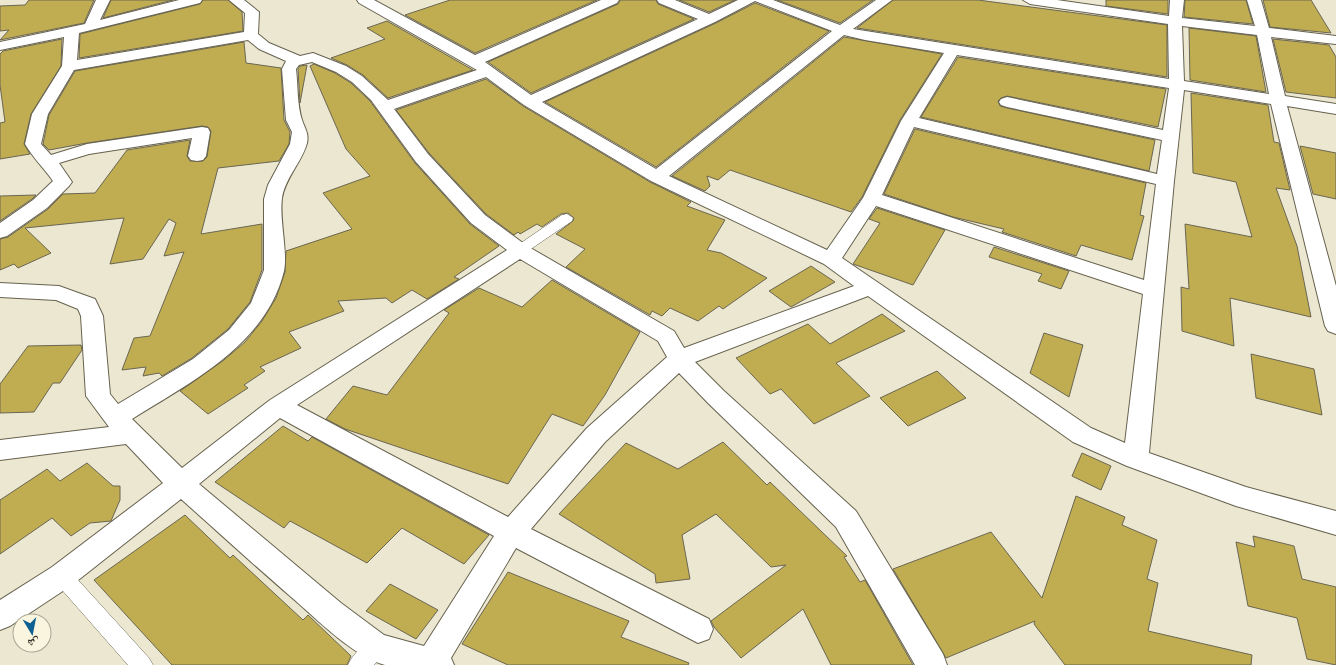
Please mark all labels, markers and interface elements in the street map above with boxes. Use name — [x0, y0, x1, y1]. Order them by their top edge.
north arrow — [12, 613, 52, 653]
text: ش — [26, 634, 40, 649]

